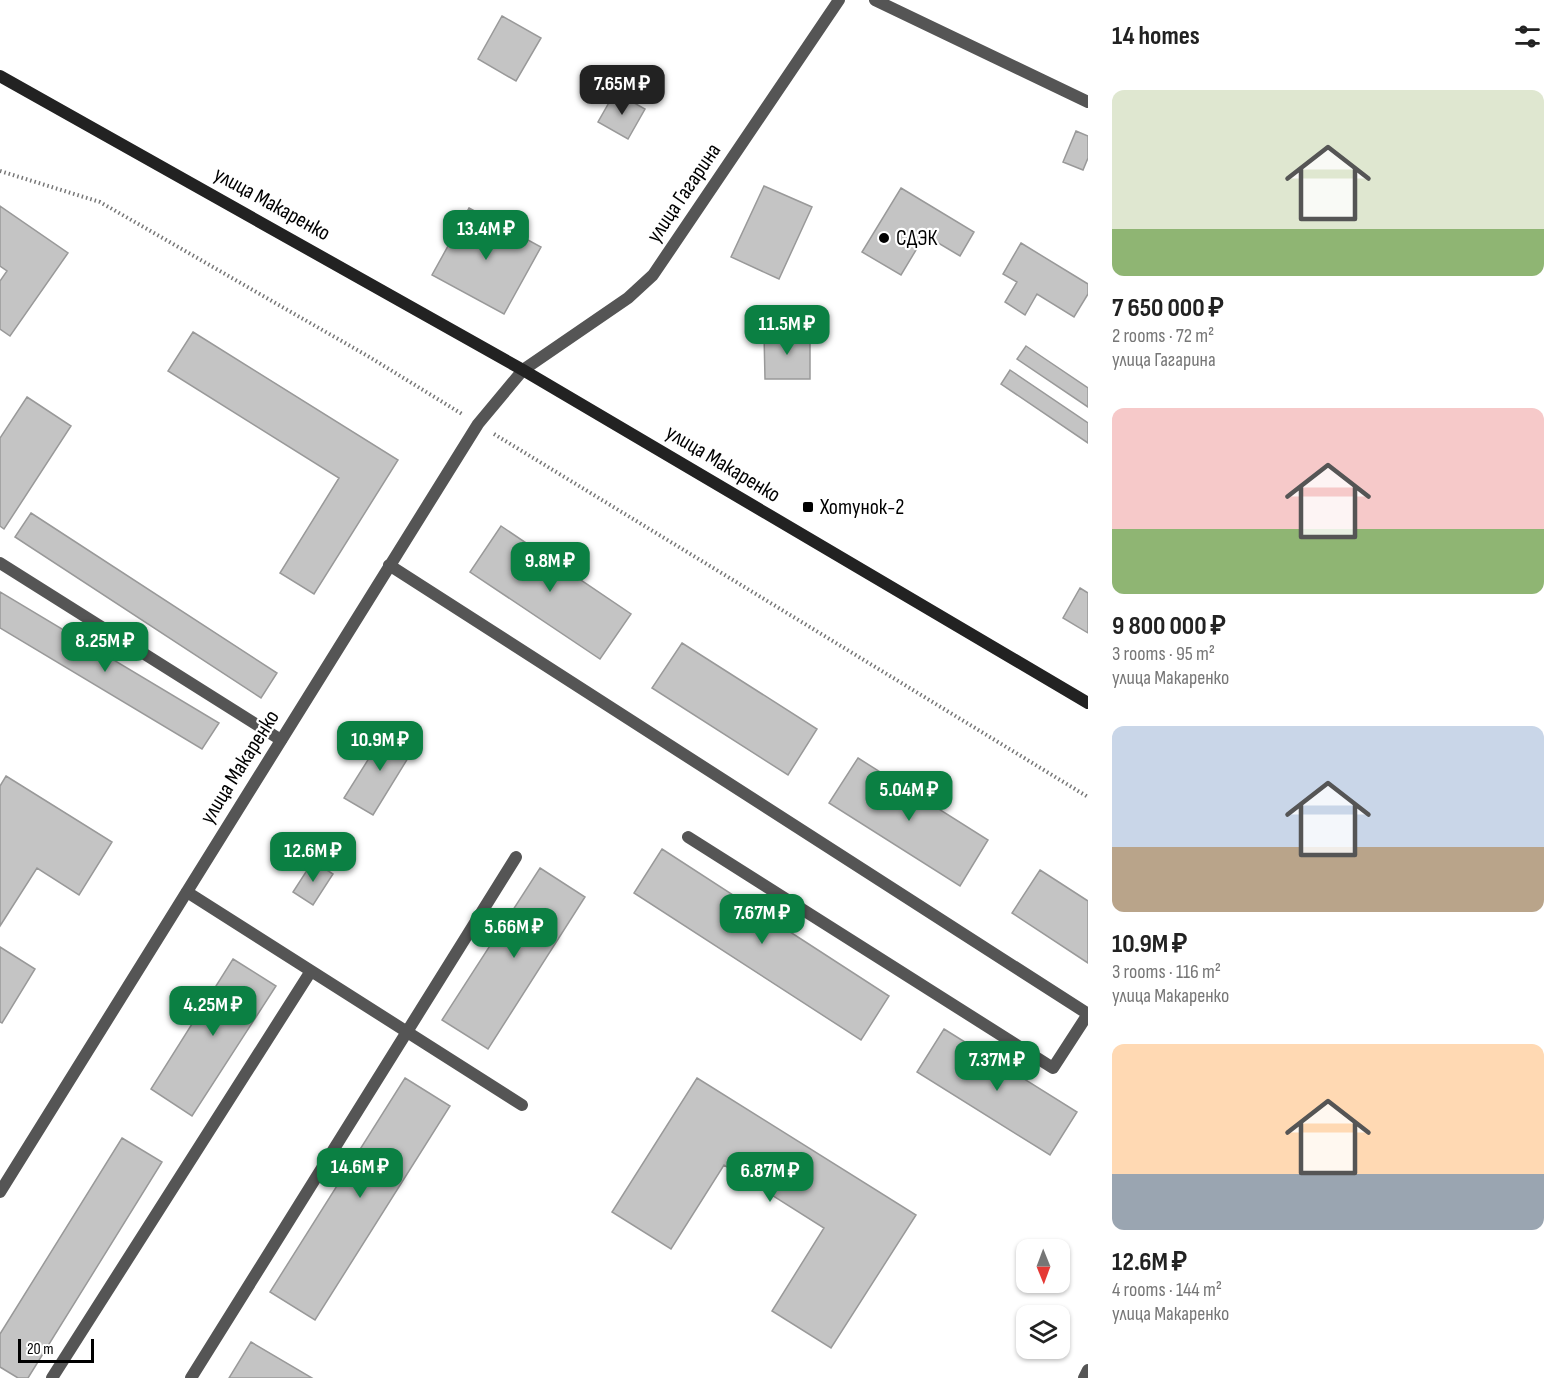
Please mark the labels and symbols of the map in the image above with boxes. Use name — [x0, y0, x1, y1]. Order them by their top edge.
pin: 7.65M ₽ — [567, 65, 677, 116]
street label: улица Гагарина — [641, 138, 727, 248]
street label: улица Макаренко — [209, 161, 335, 247]
pin: 13.4M ₽ — [431, 210, 541, 261]
place label: СДЭК — [896, 225, 937, 252]
marker: СДЭК — [877, 231, 891, 245]
pin: 11.5M ₽ — [732, 305, 842, 356]
street label: улица Макаренко — [661, 419, 785, 509]
place label: Хотунок-2 — [819, 494, 904, 521]
marker: Хотунок-2 — [801, 500, 815, 514]
pin: 9.8M ₽ — [501, 542, 599, 593]
pin: 8.25M ₽ — [50, 622, 160, 673]
street label: улица Макаренко — [194, 705, 286, 829]
pin: 10.9M ₽ — [325, 721, 435, 772]
pin: 5.04M ₽ — [854, 771, 964, 822]
pin: 12.6M ₽ — [258, 832, 368, 883]
pin: 7.67M ₽ — [707, 894, 817, 945]
pin: 5.66M ₽ — [459, 908, 569, 959]
pin: 4.25M ₽ — [158, 986, 268, 1037]
pin: 7.37M ₽ — [942, 1041, 1052, 1092]
pin: 14.6M ₽ — [305, 1148, 415, 1199]
pin: 6.87M ₽ — [715, 1152, 825, 1203]
north arrow — [1016, 1239, 1070, 1293]
scale bar — [18, 1336, 94, 1364]

